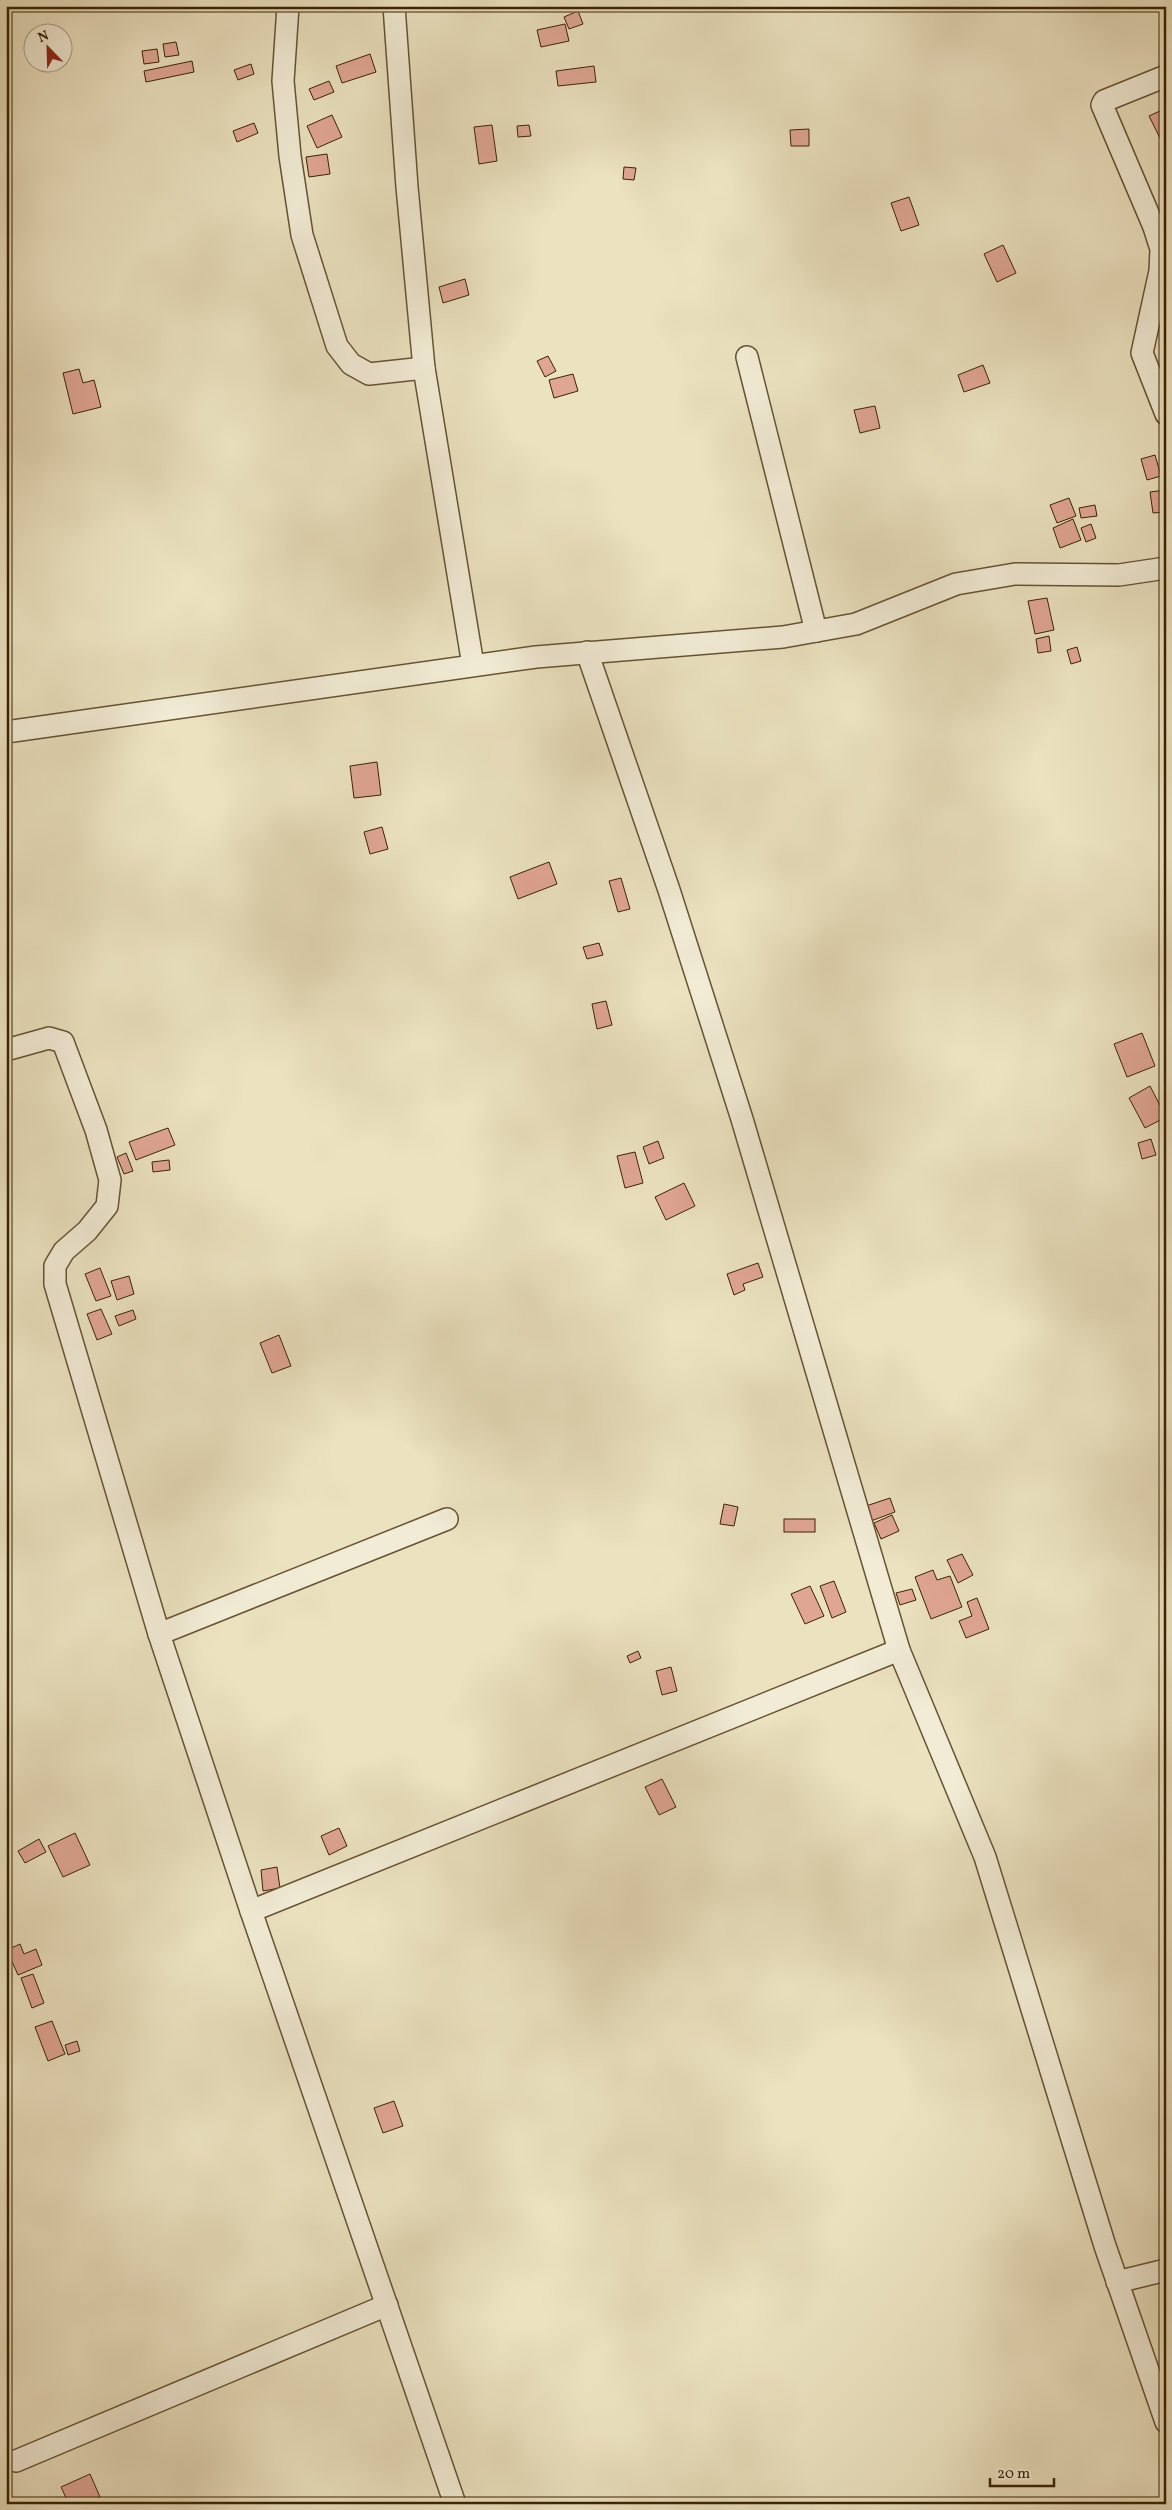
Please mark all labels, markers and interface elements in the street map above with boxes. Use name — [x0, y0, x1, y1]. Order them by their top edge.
north arrow — [22, 22, 72, 72]
text: N — [35, 27, 52, 48]
scale bar — [990, 2455, 1053, 2487]
text: 20 m — [997, 2464, 1030, 2485]

